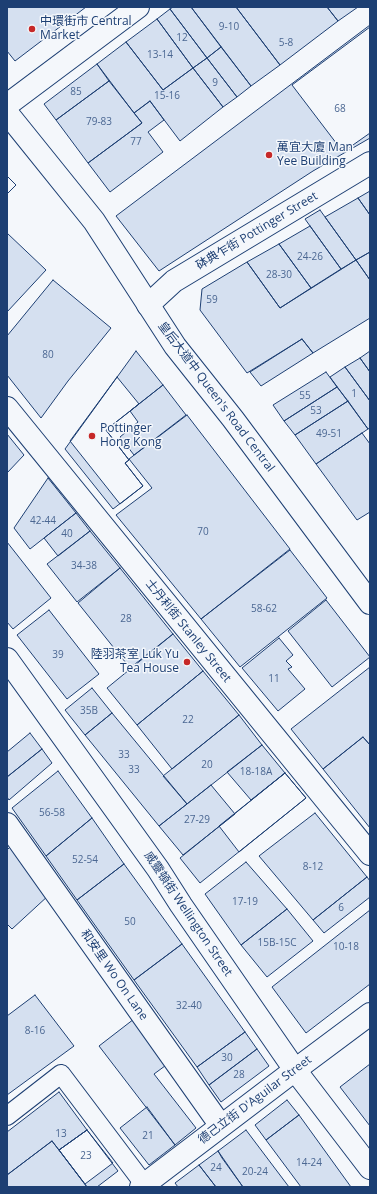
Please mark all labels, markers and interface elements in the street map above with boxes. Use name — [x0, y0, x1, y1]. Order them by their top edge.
place label: 中環街市 Central Market — [40, 15, 132, 43]
house number: 9-10 — [219, 21, 239, 33]
marker: 中環街市 Central Market — [27, 24, 37, 34]
house number: 12 — [176, 32, 188, 44]
house number: 5-8 — [279, 37, 293, 49]
house number: 13-14 — [147, 49, 173, 61]
house number: 9 — [212, 77, 218, 89]
house number: 85 — [70, 86, 82, 98]
house number: 15-16 — [154, 90, 180, 102]
house number: 68 — [334, 103, 346, 115]
house number: 79-83 — [86, 116, 112, 128]
house number: 77 — [130, 136, 142, 148]
place label: 萬宜大廈 Man Yee Building — [277, 141, 353, 169]
marker: 萬宜大廈 Man Yee Building — [264, 150, 274, 160]
street label: 砵典乍街 Pottinger Street — [194, 189, 320, 273]
house number: 24-26 — [297, 251, 323, 263]
house number: 28-30 — [266, 269, 292, 281]
house number: 59 — [206, 294, 218, 306]
street label: 皇后大道中 Queen's Road Central — [155, 319, 277, 475]
house number: 80 — [42, 349, 54, 361]
house number: 1 — [351, 388, 357, 400]
house number: 55 — [299, 390, 311, 402]
house number: 53 — [310, 405, 322, 417]
place label: Pottinger Hong Kong — [100, 422, 162, 450]
house number: 49-51 — [316, 428, 342, 440]
marker: Pottinger Hong Kong — [87, 431, 97, 441]
house number: 42-44 — [30, 515, 56, 527]
house number: 70 — [197, 526, 209, 538]
house number: 40 — [61, 528, 73, 540]
house number: 34-38 — [71, 560, 97, 572]
street label: 士丹利街 Stanley Street — [142, 577, 234, 685]
house number: 58-62 — [251, 603, 277, 615]
house number: 28 — [120, 613, 132, 625]
place label: 陸羽茶室 Luk Yu Tea House — [91, 648, 179, 676]
house number: 39 — [52, 649, 64, 661]
marker: 陸羽茶室 Luk Yu Tea House — [182, 657, 192, 667]
house number: 11 — [268, 673, 280, 685]
house number: 35B — [80, 705, 98, 717]
house number: 22 — [182, 714, 194, 726]
house number: 33 — [118, 749, 130, 761]
house number: 20 — [201, 759, 213, 771]
house number: 33 — [128, 764, 140, 776]
house number: 18-18A — [240, 766, 272, 778]
house number: 56-58 — [39, 807, 65, 819]
house number: 27-29 — [184, 814, 210, 826]
street label: 威靈頓街 Wellington Street — [141, 849, 235, 979]
house number: 52-54 — [72, 854, 98, 866]
house number: 8-12 — [303, 861, 323, 873]
house number: 17-19 — [232, 896, 258, 908]
house number: 6 — [338, 902, 344, 914]
house number: 50 — [124, 916, 136, 928]
street label: 和安里 Wo On Lane — [77, 927, 151, 1023]
house number: 15B-15C — [258, 937, 296, 949]
house number: 10-18 — [333, 941, 359, 953]
house number: 32-40 — [176, 1000, 202, 1012]
house number: 8-16 — [25, 1025, 45, 1037]
house number: 30 — [221, 1052, 233, 1064]
street label: 德己立街 D'Aguilar Street — [195, 1053, 315, 1147]
house number: 28 — [233, 1069, 245, 1081]
house number: 13 — [55, 1128, 67, 1140]
house number: 21 — [142, 1130, 154, 1142]
house number: 23 — [80, 1150, 92, 1162]
house number: 14-24 — [296, 1157, 322, 1169]
house number: 24 — [210, 1162, 222, 1174]
house number: 20-24 — [242, 1166, 268, 1178]

